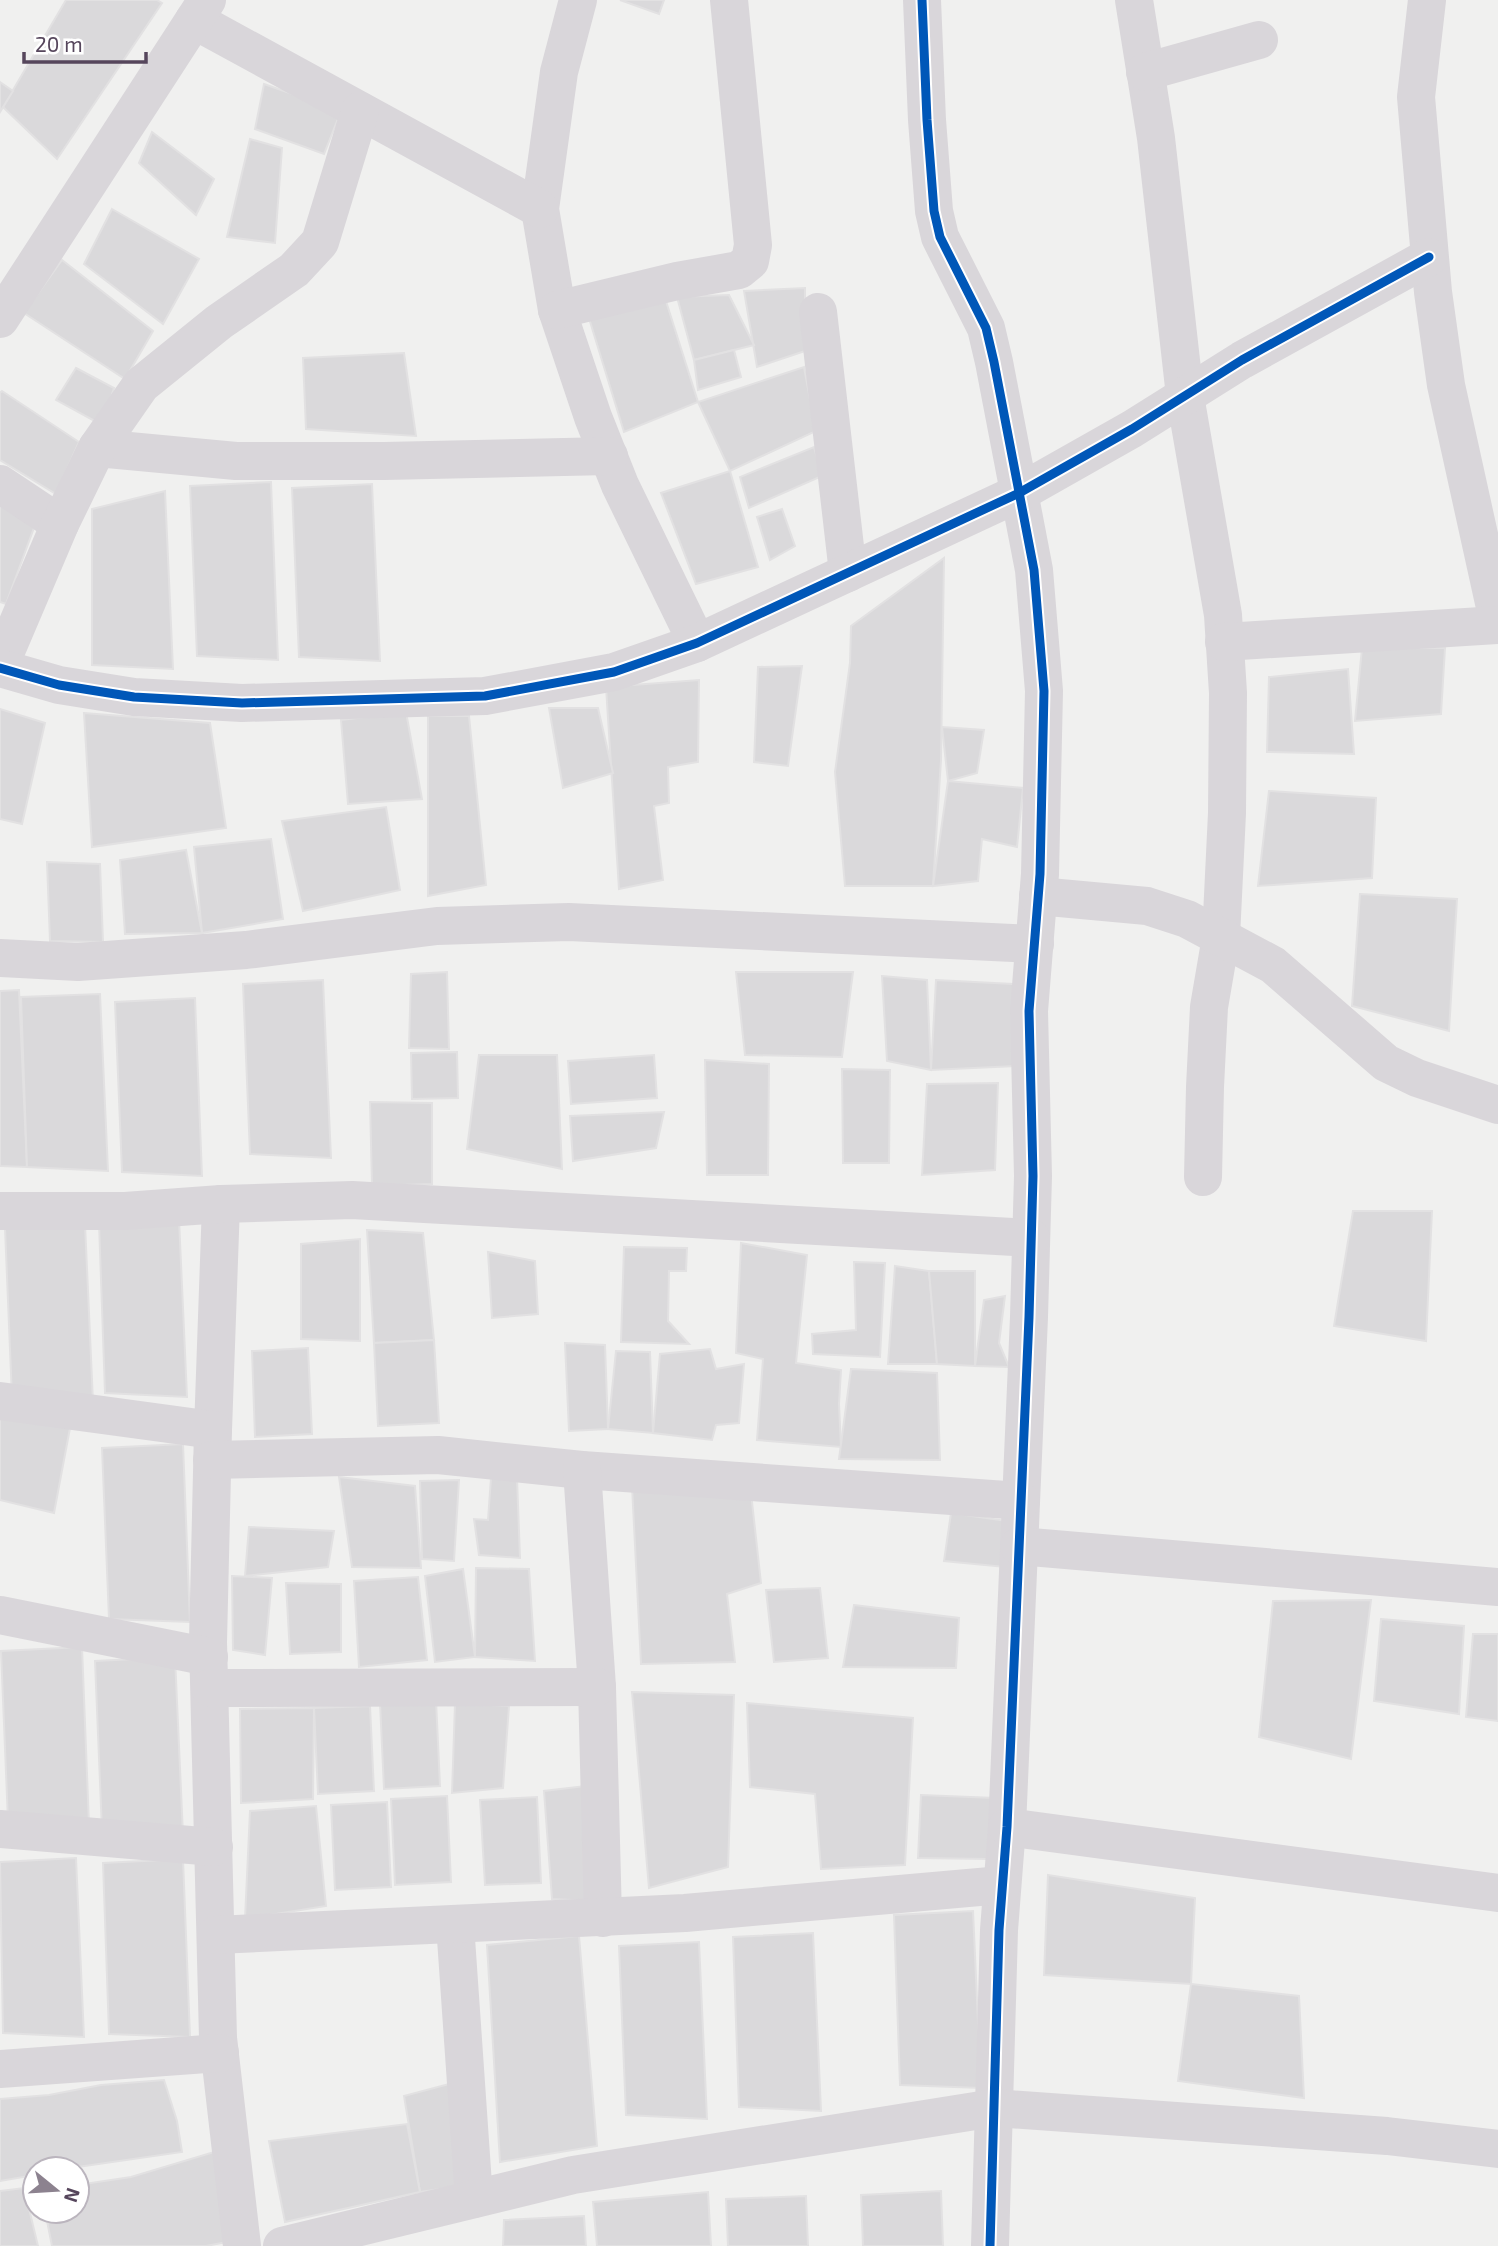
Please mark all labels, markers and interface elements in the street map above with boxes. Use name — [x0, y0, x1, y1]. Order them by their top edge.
scale bar — [24, 21, 147, 65]
text: 20 m — [35, 31, 83, 56]
north arrow — [21, 2155, 91, 2225]
text: N — [60, 2185, 86, 2205]

